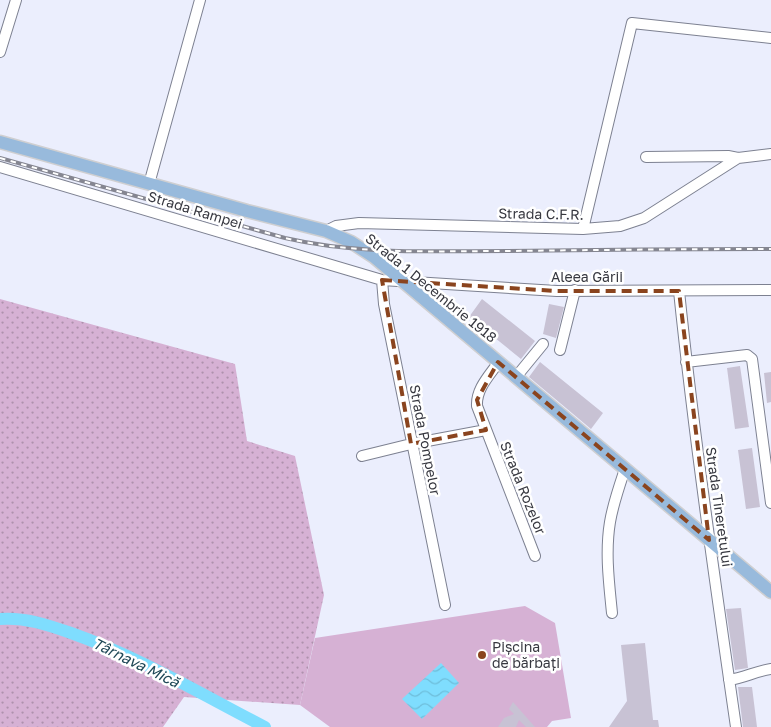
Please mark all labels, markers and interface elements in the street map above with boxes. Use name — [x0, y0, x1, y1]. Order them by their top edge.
street label: Strada Rampei — [146, 187, 244, 232]
street label: Strada C.F.R. — [498, 204, 584, 223]
street label: Strada 1 Decembrie 1918 — [362, 229, 500, 346]
street label: Aleea Gării — [551, 268, 623, 285]
street label: Strada Pompelor — [406, 383, 445, 497]
street label: Strada Rozelor — [497, 439, 550, 537]
street label: Strada Tineretului — [703, 446, 736, 568]
water label: Târnava Mică — [90, 633, 184, 691]
place label: Pișcina de bărbați — [492, 638, 560, 671]
marker: Pișcina de bărbați — [476, 649, 488, 661]

